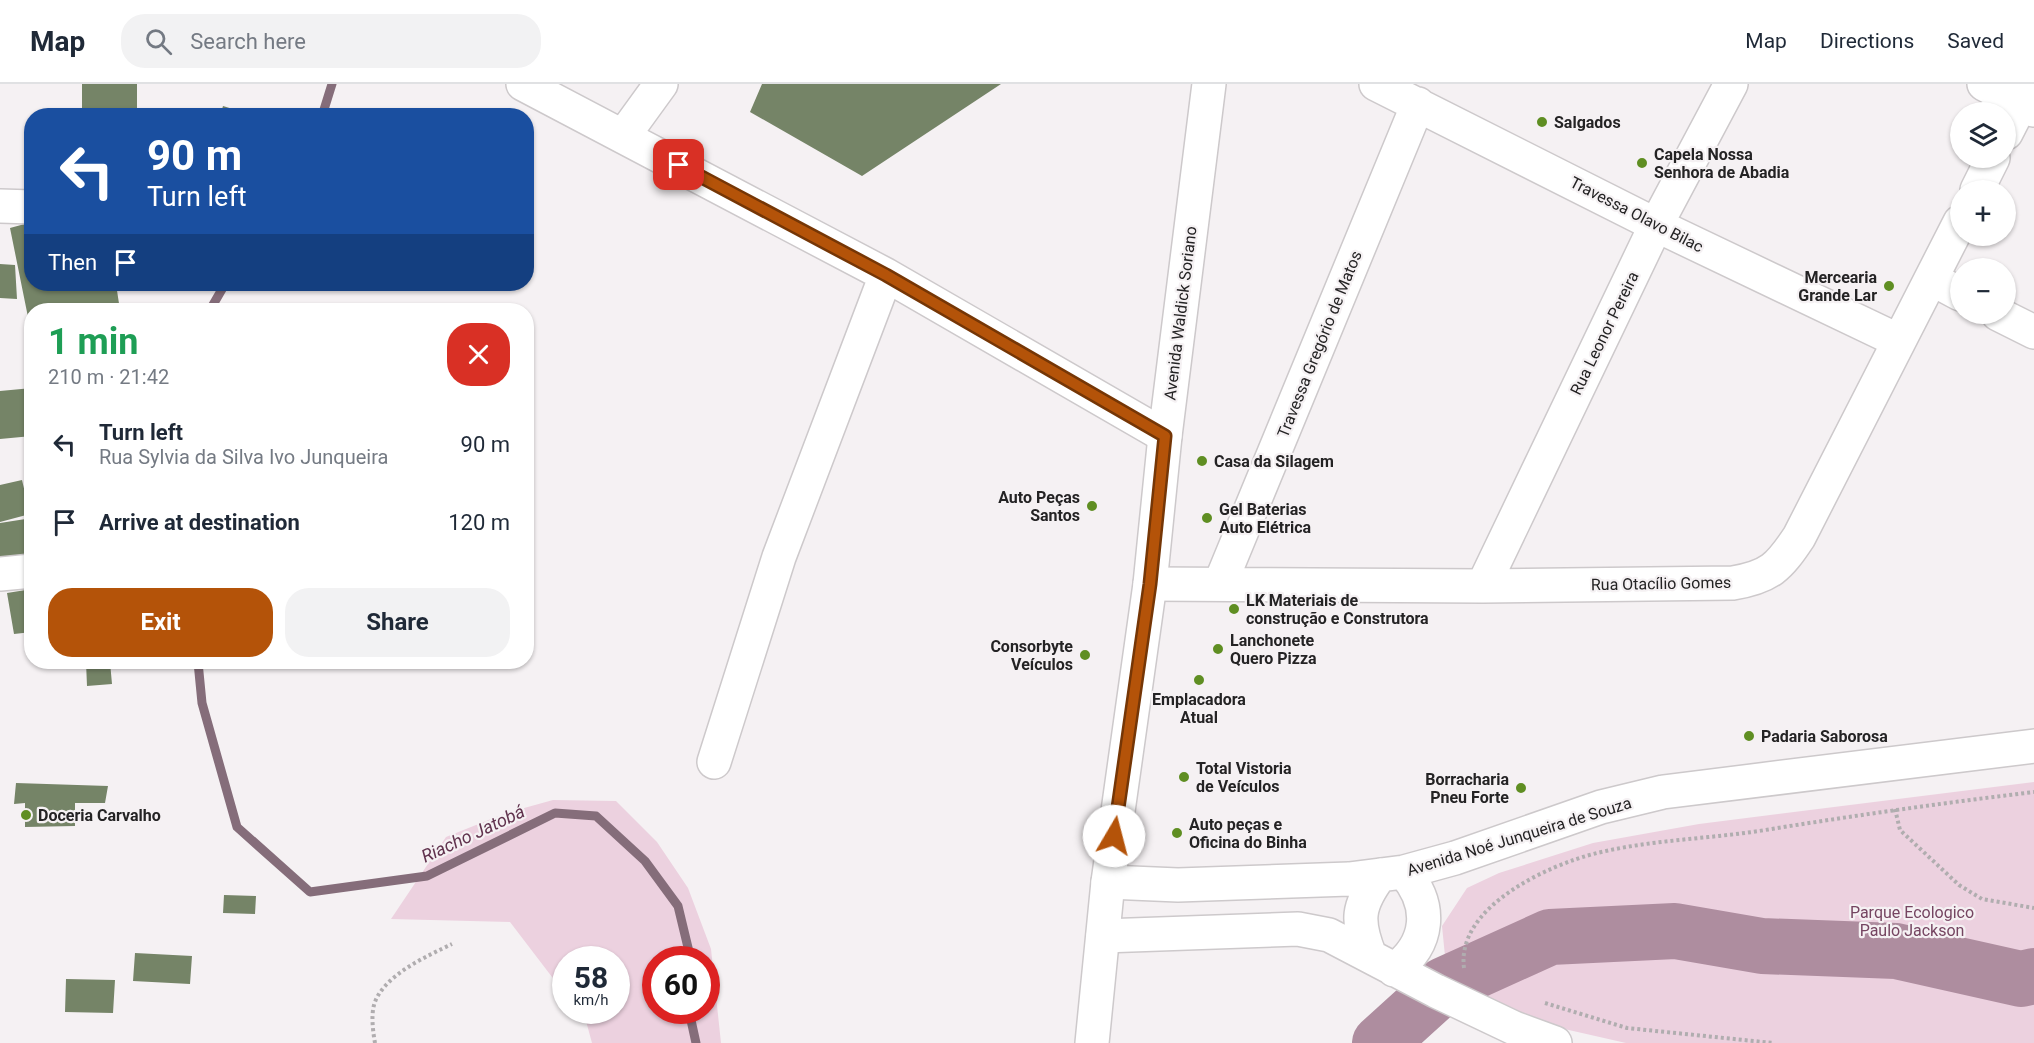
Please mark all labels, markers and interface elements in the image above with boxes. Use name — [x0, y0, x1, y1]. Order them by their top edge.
search box — [121, 14, 541, 68]
text: Map — [30, 25, 85, 58]
icon: search — [142, 25, 175, 58]
text: Search here — [190, 29, 306, 54]
text: Map — [1745, 29, 1787, 53]
text: Directions — [1820, 29, 1914, 53]
text: Saved — [1947, 29, 2004, 53]
map controls — [1950, 102, 2016, 324]
button: layers — [1950, 102, 2016, 168]
place label: Salgados — [1554, 113, 1621, 132]
marker: Salgados — [1535, 115, 1549, 129]
text: 90 m — [147, 131, 242, 180]
icon: left — [48, 132, 126, 210]
pin — [653, 139, 704, 190]
place label: Capela Nossa Senhora de Abadia — [1654, 145, 1790, 182]
icon: arrive — [662, 148, 695, 181]
marker: Capela Nossa Senhora de Abadia — [1635, 156, 1649, 170]
street label: Travessa Olavo Bilac — [1567, 173, 1707, 256]
button: + — [1950, 180, 2016, 246]
text: Turn left — [147, 181, 247, 213]
street label: Avenida Waldick Soriano — [1160, 225, 1201, 401]
icon: arrive — [109, 246, 142, 279]
street label: Travessa Gregório de Matos — [1273, 248, 1366, 440]
text: Then — [48, 250, 97, 275]
button: − — [1950, 258, 2016, 324]
street label: Rua Leonor Pereira — [1566, 268, 1643, 398]
place label: Mercearia Grande Lar — [1798, 268, 1877, 305]
marker: Mercearia Grande Lar — [1882, 279, 1896, 293]
text: 1 min — [48, 321, 139, 363]
button: close — [447, 323, 510, 386]
text: 210 m · 21:42 — [48, 365, 169, 389]
text: Turn left — [99, 420, 183, 445]
icon: left — [48, 428, 81, 461]
text: 90 m — [461, 432, 510, 457]
text: Rua Sylvia da Silva Ivo Junqueira — [99, 445, 388, 469]
place label: Casa da Silagem — [1214, 452, 1334, 471]
marker: Casa da Silagem — [1195, 454, 1209, 468]
place label: Auto Peças Santos — [998, 488, 1080, 525]
marker: Auto Peças Santos — [1085, 499, 1099, 513]
place label: Gel Baterias Auto Elétrica — [1219, 500, 1312, 537]
icon: arrive — [48, 506, 81, 539]
text: Arrive at destination — [99, 510, 300, 535]
text: 120 m — [448, 510, 510, 535]
marker: Gel Baterias Auto Elétrica — [1200, 511, 1214, 525]
street label: Rua Otacílio Gomes — [1591, 573, 1731, 594]
button: Exit — [48, 588, 273, 657]
button: Share — [285, 588, 510, 657]
place label: LK Materiais de construção e Construtora — [1246, 591, 1429, 628]
marker: LK Materiais de construção e Construtora — [1227, 602, 1241, 616]
place label: Lanchonete Quero Pizza — [1230, 631, 1317, 668]
place label: Consorbyte Veículos — [990, 637, 1073, 674]
marker: Lanchonete Quero Pizza — [1211, 642, 1225, 656]
marker: Consorbyte Veículos — [1078, 648, 1092, 662]
marker: Emplacadora Atual — [1192, 673, 1206, 687]
place label: Emplacadora Atual — [1152, 690, 1246, 727]
place label: Padaria Saborosa — [1761, 727, 1888, 746]
marker: Padaria Saborosa — [1742, 729, 1756, 743]
place label: Total Vistoria de Veículos — [1196, 759, 1292, 796]
marker: Total Vistoria de Veículos — [1177, 770, 1191, 784]
place label: Borracharia Pneu Forte — [1425, 770, 1509, 807]
marker: Borracharia Pneu Forte — [1514, 781, 1528, 795]
street label: Avenida Noé Junqueira de Souza — [1405, 793, 1634, 880]
water label: Riacho Jatobá — [418, 800, 528, 867]
position arrow — [1082, 804, 1146, 868]
place label: Doceria Carvalho — [38, 806, 161, 825]
marker: Doceria Carvalho — [19, 808, 33, 822]
place label: Auto peças e Oficina do Binha — [1189, 815, 1307, 852]
marker: Auto peças e Oficina do Binha — [1170, 826, 1184, 840]
park label: Parque Ecologico Paulo Jackson — [1850, 903, 1974, 940]
speed limit sign: 60 — [642, 946, 720, 1024]
text: 58 — [574, 960, 608, 995]
text: km/h — [573, 991, 609, 1009]

